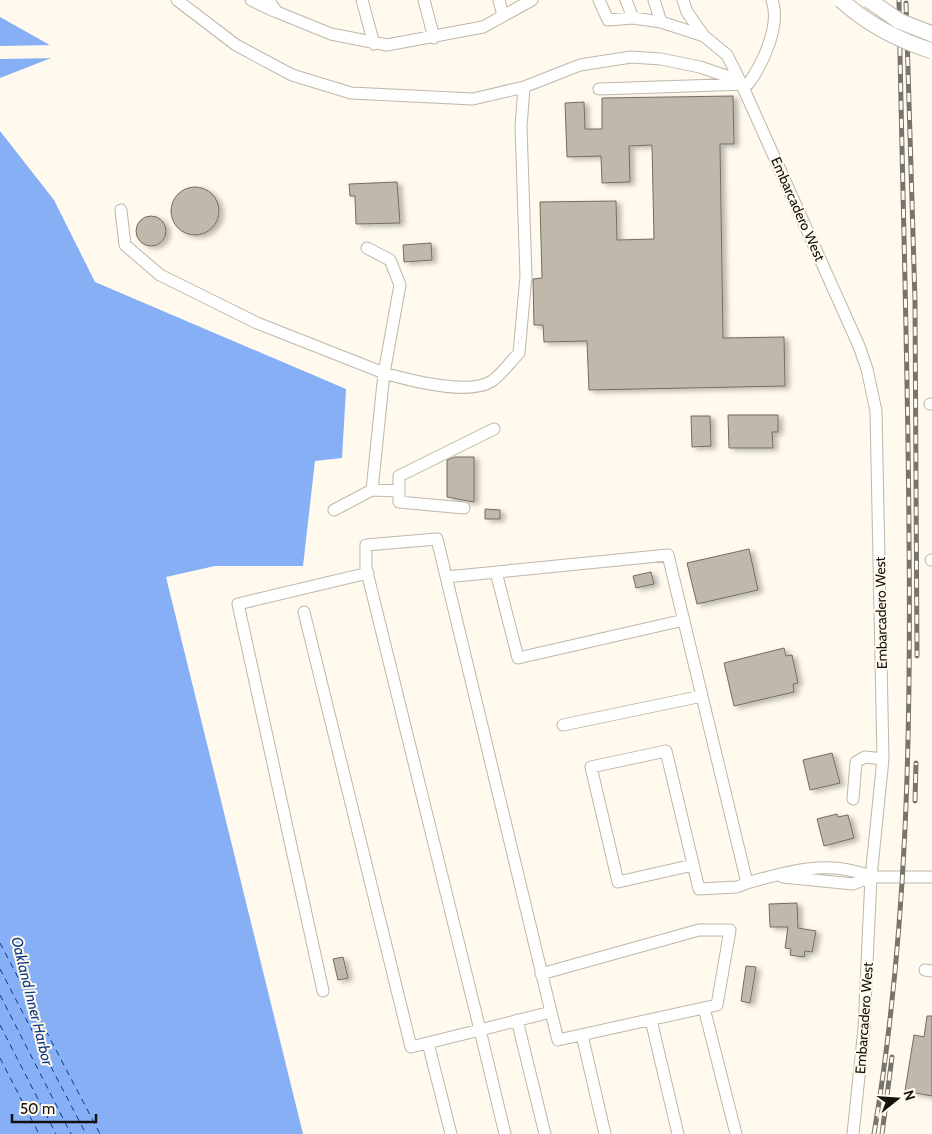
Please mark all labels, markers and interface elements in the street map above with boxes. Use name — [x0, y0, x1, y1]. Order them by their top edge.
street label: Embarcadero West — [767, 154, 829, 264]
street label: Embarcadero West — [871, 557, 891, 669]
water label: Oakland Inner Harbor — [7, 935, 57, 1069]
street label: Embarcadero West — [851, 961, 877, 1075]
north arrow — [872, 1074, 922, 1124]
text: N — [899, 1088, 919, 1103]
scale bar — [12, 1092, 96, 1124]
text: 50 m — [20, 1100, 55, 1118]

